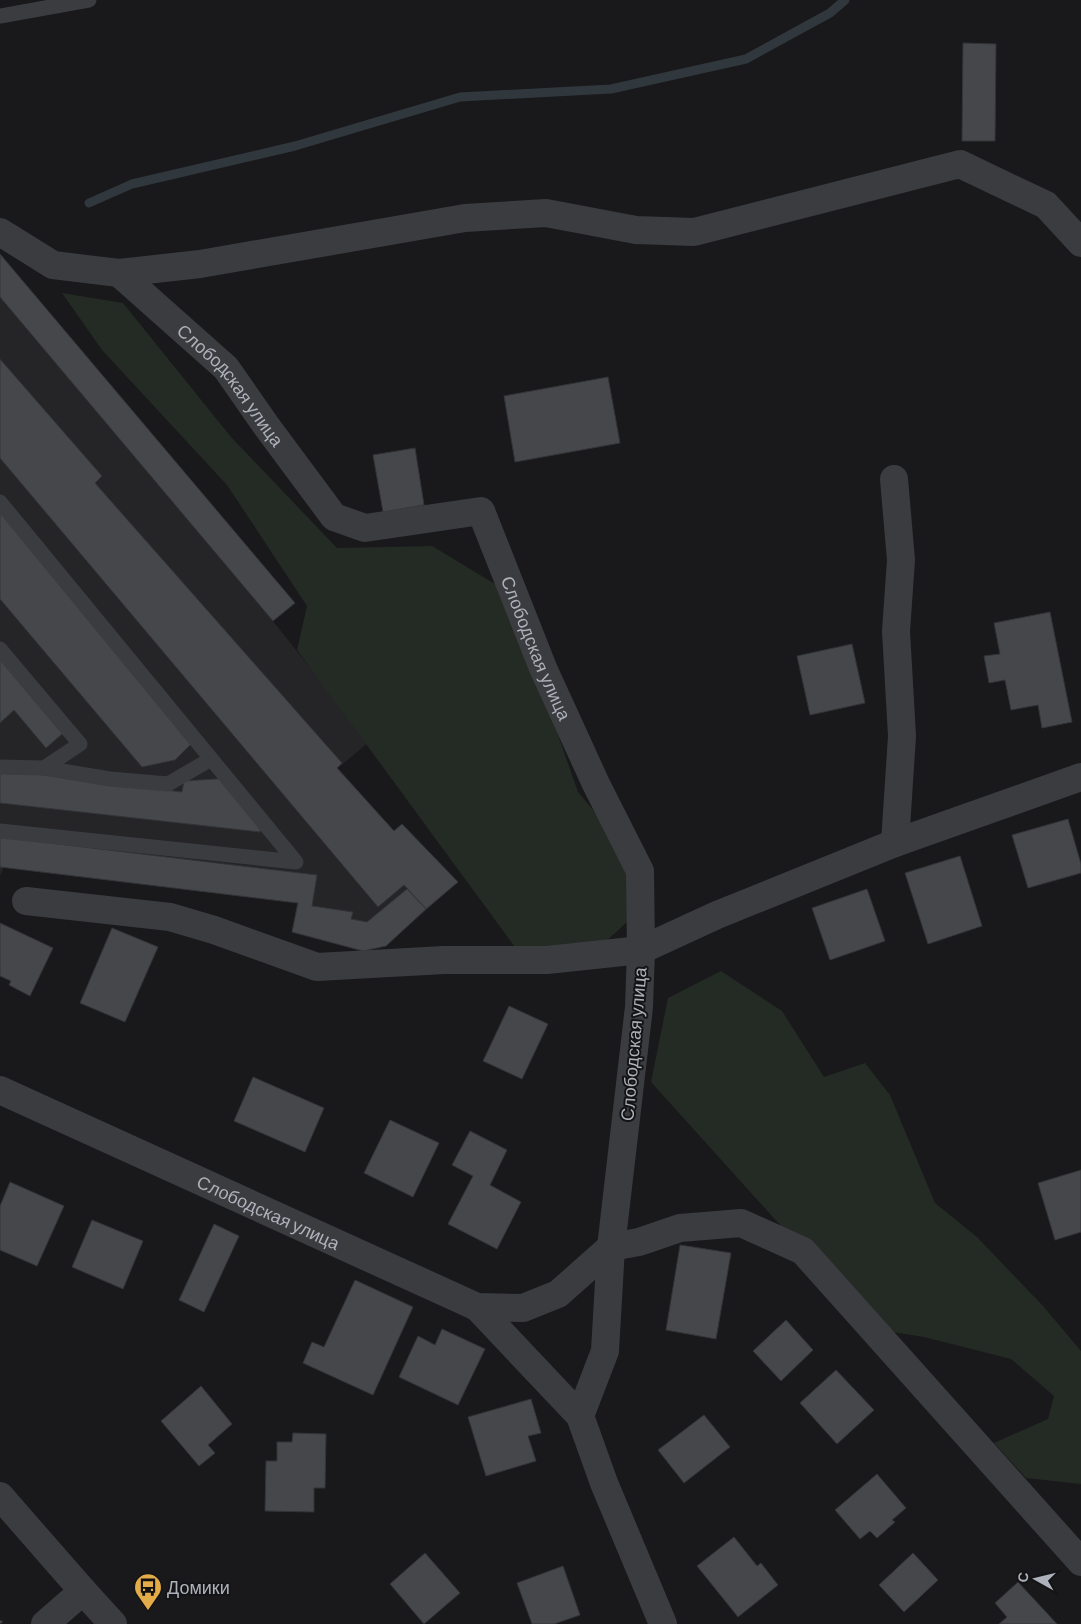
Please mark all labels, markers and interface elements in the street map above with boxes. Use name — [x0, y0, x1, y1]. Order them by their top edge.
street label: Слободская улица — [173, 319, 289, 451]
street label: Слободская улица — [497, 573, 577, 725]
street label: Слободская улица — [615, 965, 651, 1122]
street label: Слободская улица — [194, 1170, 344, 1255]
north arrow — [1011, 1554, 1061, 1604]
text: С — [1014, 1571, 1032, 1583]
bus stop icon: Домики — [133, 1572, 163, 1611]
place label: Домики — [167, 1576, 230, 1598]

